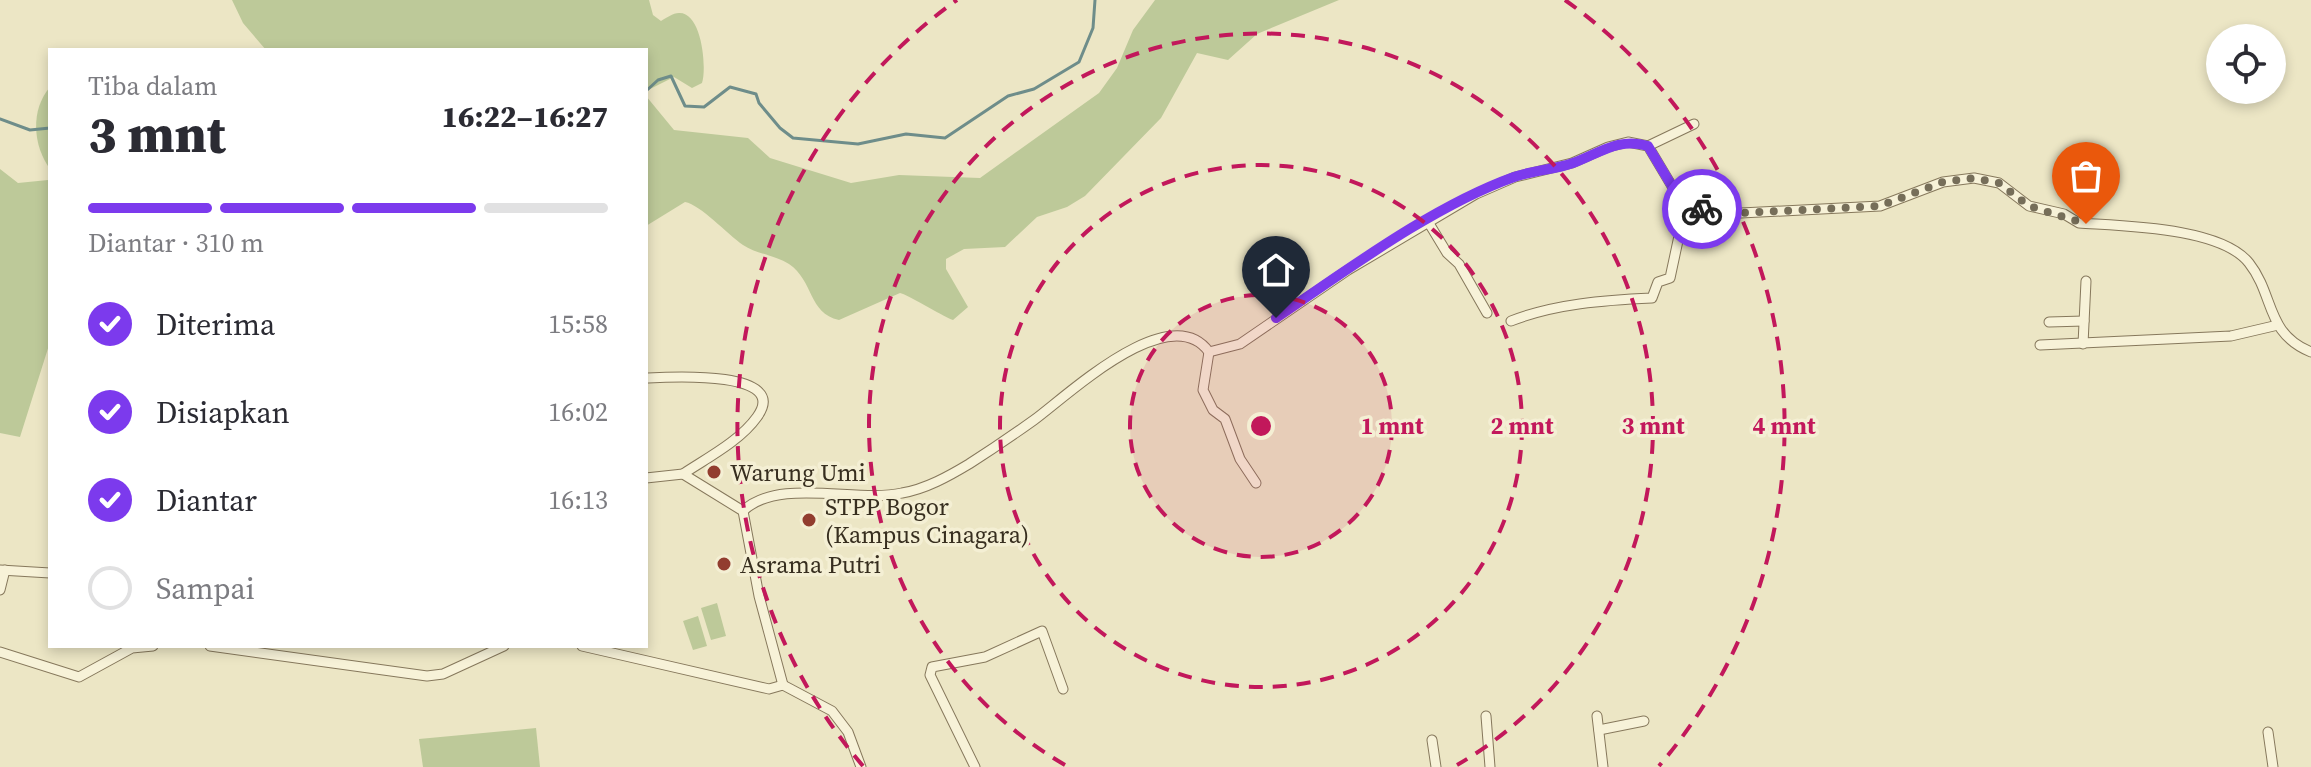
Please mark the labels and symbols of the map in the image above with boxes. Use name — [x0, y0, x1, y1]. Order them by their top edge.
pin — [2052, 142, 2120, 224]
courier — [1662, 169, 1742, 249]
pin — [1242, 236, 1310, 318]
text: 1 mnt — [1360, 409, 1424, 442]
text: 2 mnt — [1490, 409, 1554, 442]
text: 3 mnt — [1621, 409, 1685, 442]
text: 4 mnt — [1752, 409, 1816, 442]
centre of rings — [1247, 412, 1275, 440]
place label: Warung Umi — [730, 456, 866, 489]
marker: Warung Umi — [705, 463, 723, 481]
place label: STPP Bogor (Kampus Cinagara) — [825, 490, 1029, 551]
marker: STPP Bogor (Kampus Cinagara) — [800, 511, 818, 529]
place label: Asrama Putri — [740, 548, 881, 581]
marker: Asrama Putri — [715, 555, 733, 573]

